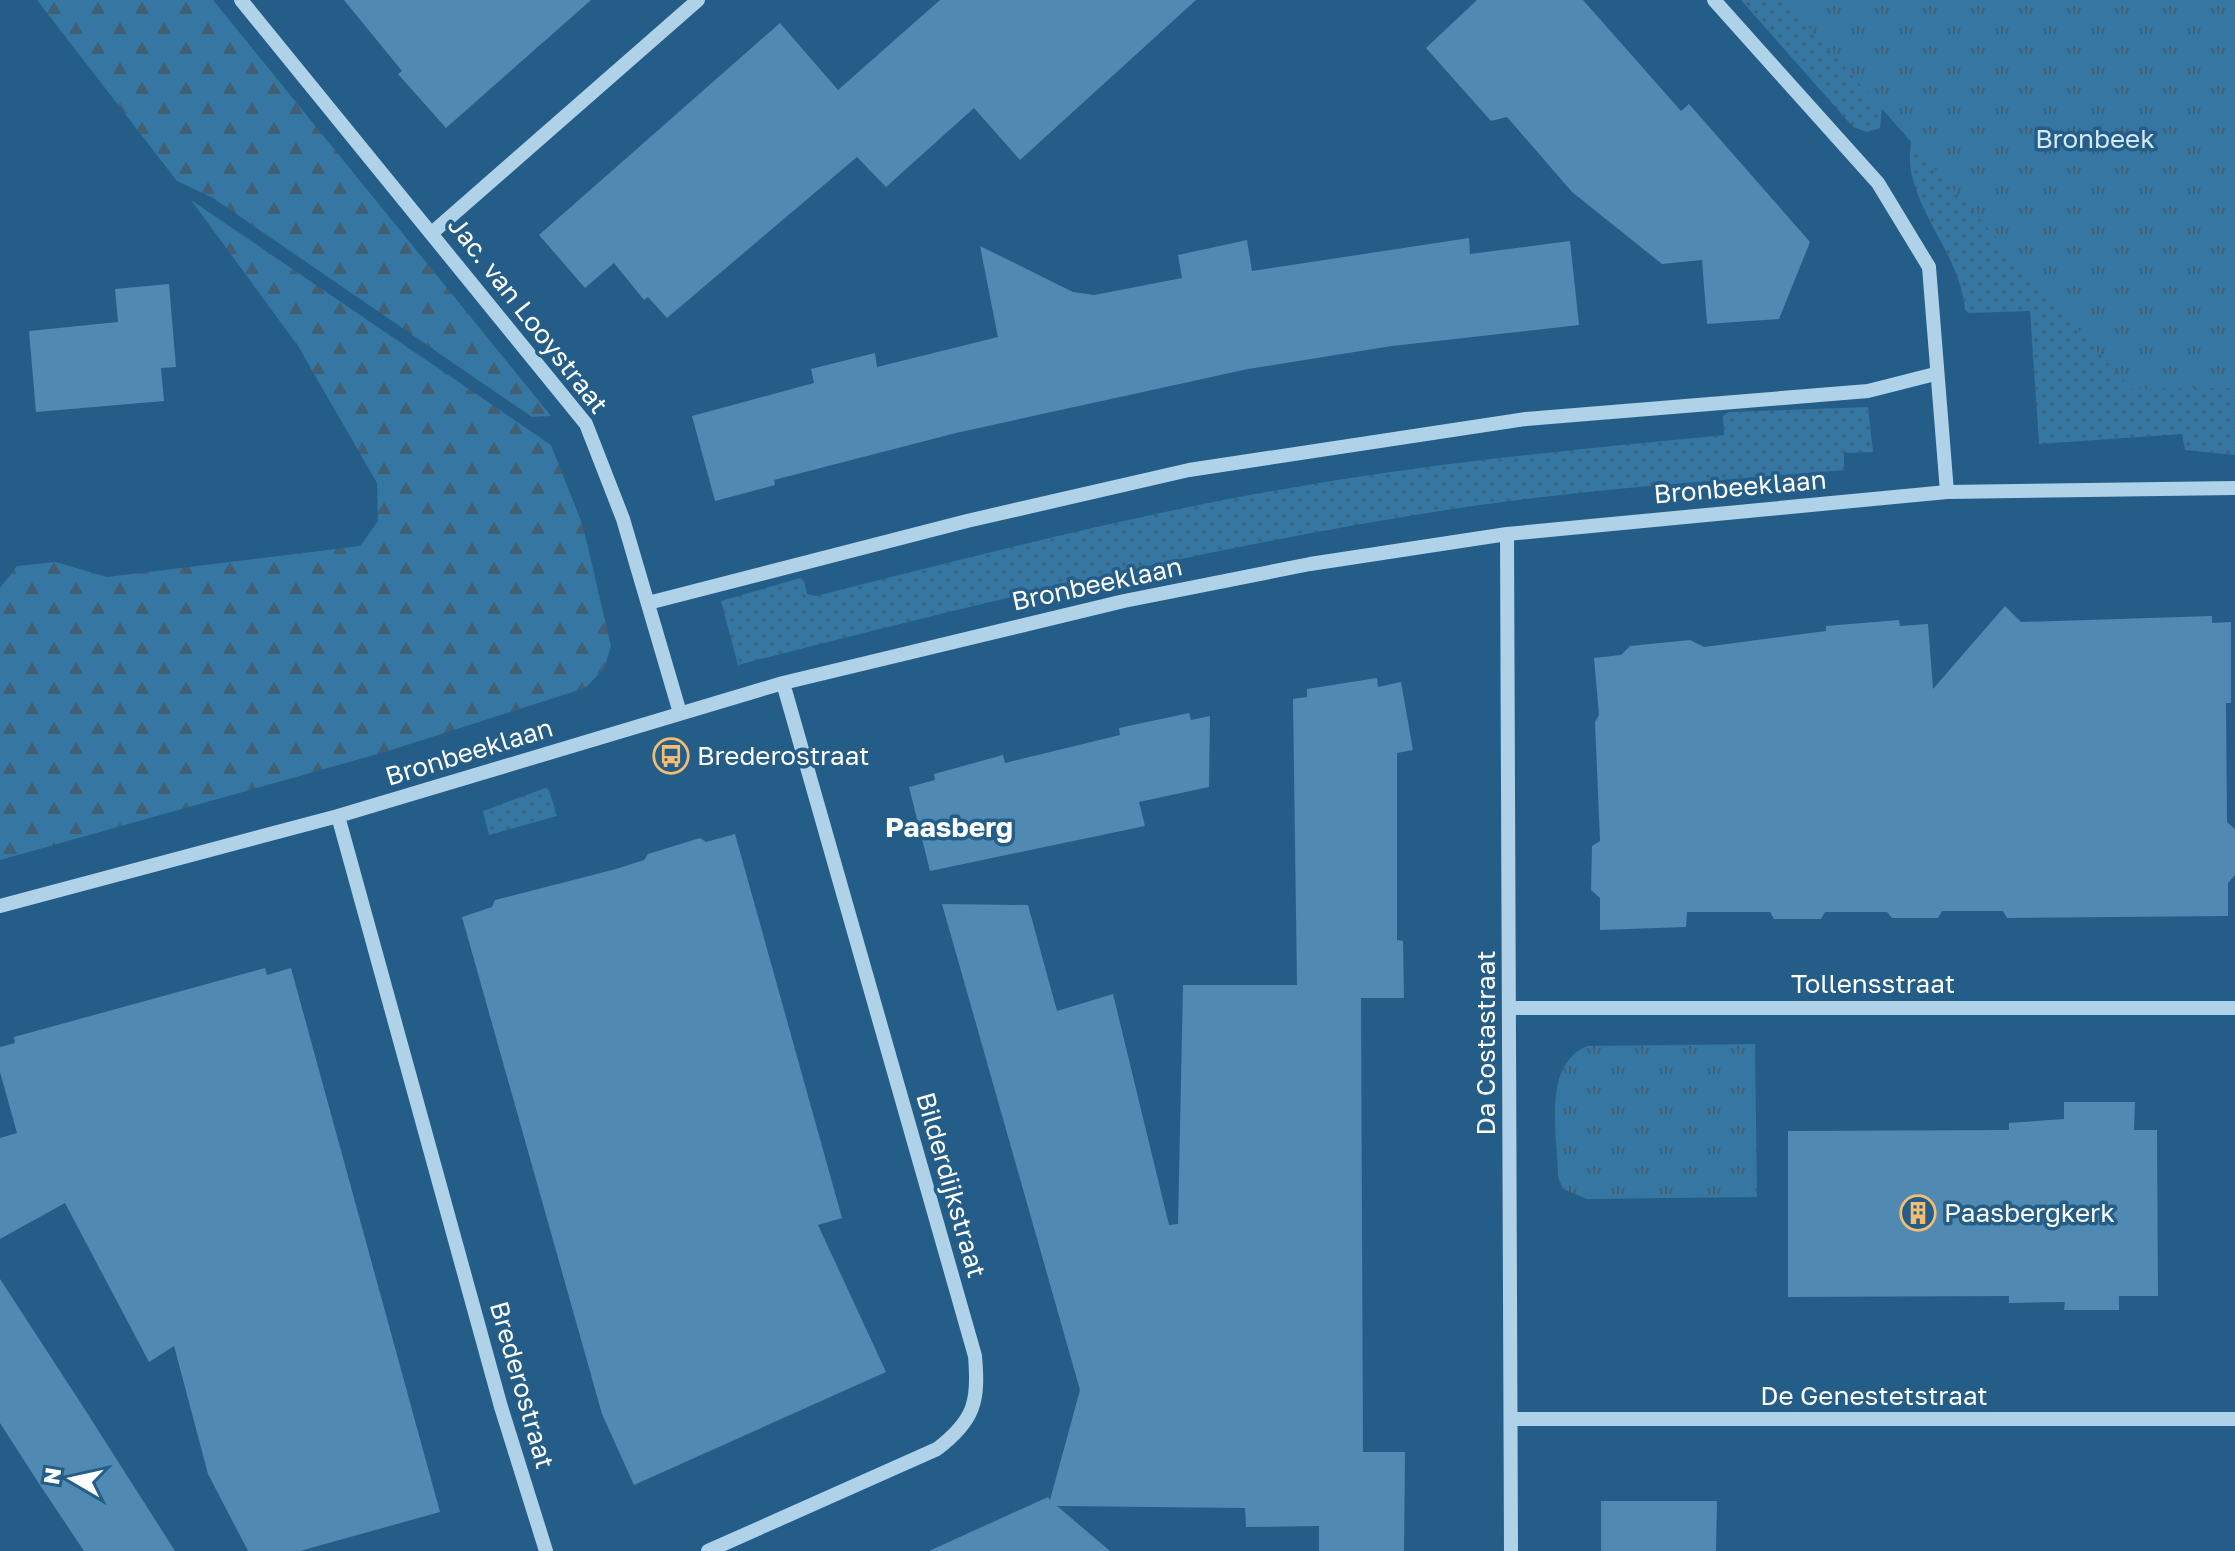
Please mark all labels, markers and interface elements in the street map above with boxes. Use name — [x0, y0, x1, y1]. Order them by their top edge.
park label: Bronbeek — [2035, 123, 2155, 154]
street label: Jac. van Looystraat — [442, 210, 615, 419]
street label: Bronbeeklaan — [1652, 464, 1828, 510]
street label: Bronbeeklaan — [1009, 550, 1185, 617]
street label: Bronbeeklaan — [381, 711, 556, 792]
bus stop icon: Brederostraat — [652, 737, 690, 775]
place label: Brederostraat — [697, 740, 870, 771]
district label: Paasberg — [885, 810, 1013, 843]
street label: Da Costastraat — [1470, 950, 1501, 1136]
street label: Tollensstraat — [1791, 968, 1955, 999]
street label: Bilderdijkstraat — [910, 1088, 993, 1281]
building icon: Paasbergkerk — [1899, 1194, 1937, 1232]
place label: Paasbergkerk — [1944, 1197, 2115, 1228]
street label: Brederostraat — [484, 1298, 561, 1472]
street label: De Genestetstraat — [1760, 1380, 1988, 1411]
north arrow — [32, 1439, 112, 1519]
text: N — [37, 1465, 66, 1486]

